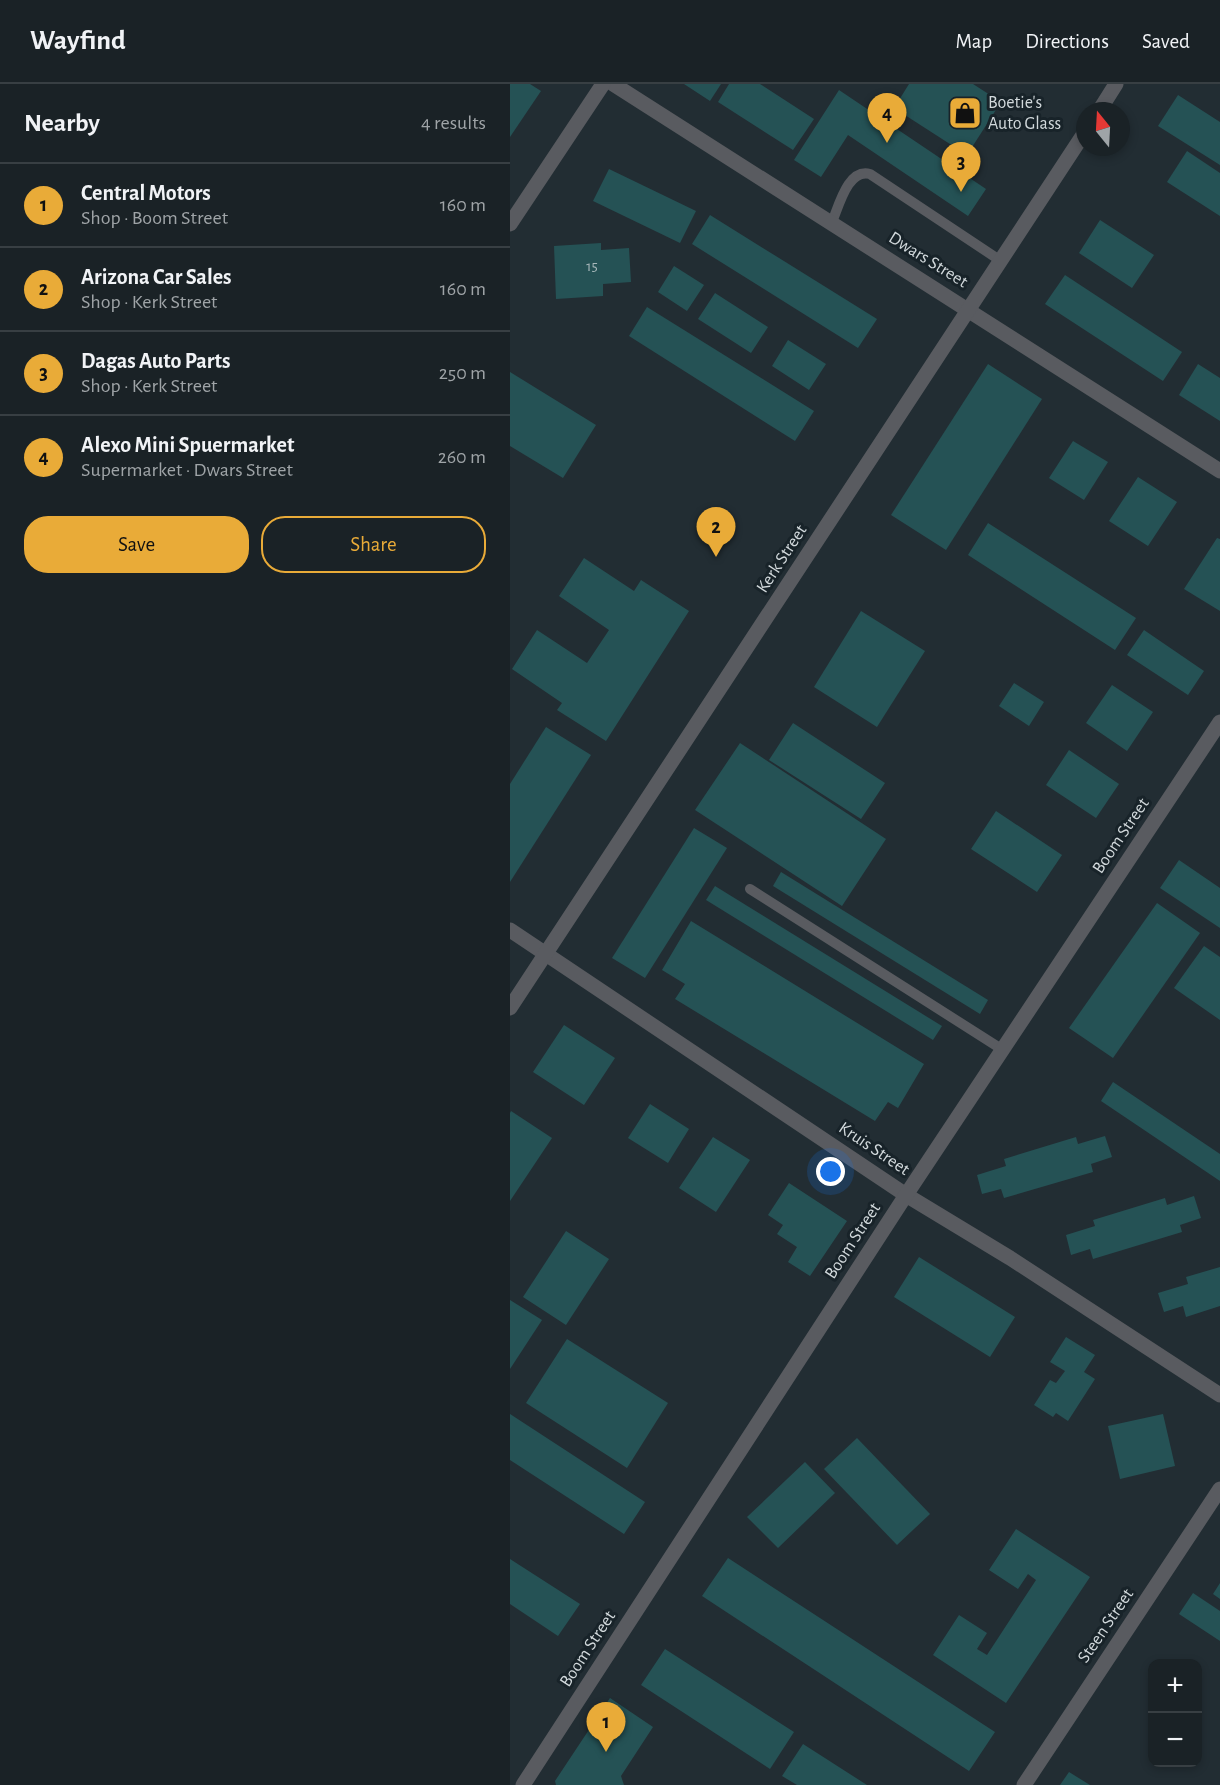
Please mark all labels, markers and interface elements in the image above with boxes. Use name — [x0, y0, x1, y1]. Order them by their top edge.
text: Wayfind — [30, 27, 126, 55]
text: Map — [956, 31, 992, 52]
text: Directions — [1025, 31, 1109, 52]
text: Saved — [1142, 31, 1190, 52]
pin: 4 — [868, 94, 907, 143]
place label: Boetie's Auto Glass — [988, 94, 1061, 133]
shop icon: Boetie's Auto Glass — [947, 95, 983, 131]
north arrow — [1076, 102, 1130, 156]
text: Nearby — [24, 110, 100, 136]
text: 4 results — [421, 113, 486, 133]
pin: 3 — [942, 142, 980, 192]
text: Central Motors — [81, 182, 211, 204]
text: 1 — [40, 195, 47, 215]
text: 160 m — [440, 195, 486, 215]
text: Shop · Boom Street — [81, 208, 228, 228]
street label: Dwars Street — [885, 229, 971, 291]
house number: 15 — [586, 259, 598, 274]
text: Arizona Car Sales — [81, 266, 232, 288]
text: 2 — [39, 279, 48, 299]
text: 160 m — [440, 279, 486, 299]
text: Shop · Kerk Street — [81, 292, 218, 312]
text: Dagas Auto Parts — [81, 350, 230, 372]
text: 3 — [39, 363, 48, 383]
text: 250 m — [439, 363, 486, 383]
text: Shop · Kerk Street — [81, 376, 218, 396]
text: Alexo Mini Spuermarket — [81, 434, 294, 456]
text: 4 — [38, 447, 49, 467]
text: 260 m — [438, 447, 486, 467]
text: Supermarket · Dwars Street — [81, 460, 293, 480]
pin: 2 — [696, 508, 736, 557]
button: Save — [24, 516, 249, 573]
button: Share — [261, 516, 486, 573]
street label: Kerk Street — [753, 522, 811, 596]
street label: Boom Street — [1089, 795, 1153, 877]
street label: Kruis Street — [835, 1119, 913, 1179]
your location — [816, 1157, 845, 1186]
street label: Boom Street — [822, 1200, 884, 1282]
street label: Steen Street — [1075, 1585, 1137, 1666]
street label: Boom Street — [557, 1608, 619, 1690]
map controls — [1148, 1659, 1202, 1767]
button: + — [1148, 1659, 1202, 1713]
pin: 1 — [586, 1702, 626, 1752]
button: − — [1148, 1713, 1202, 1767]

